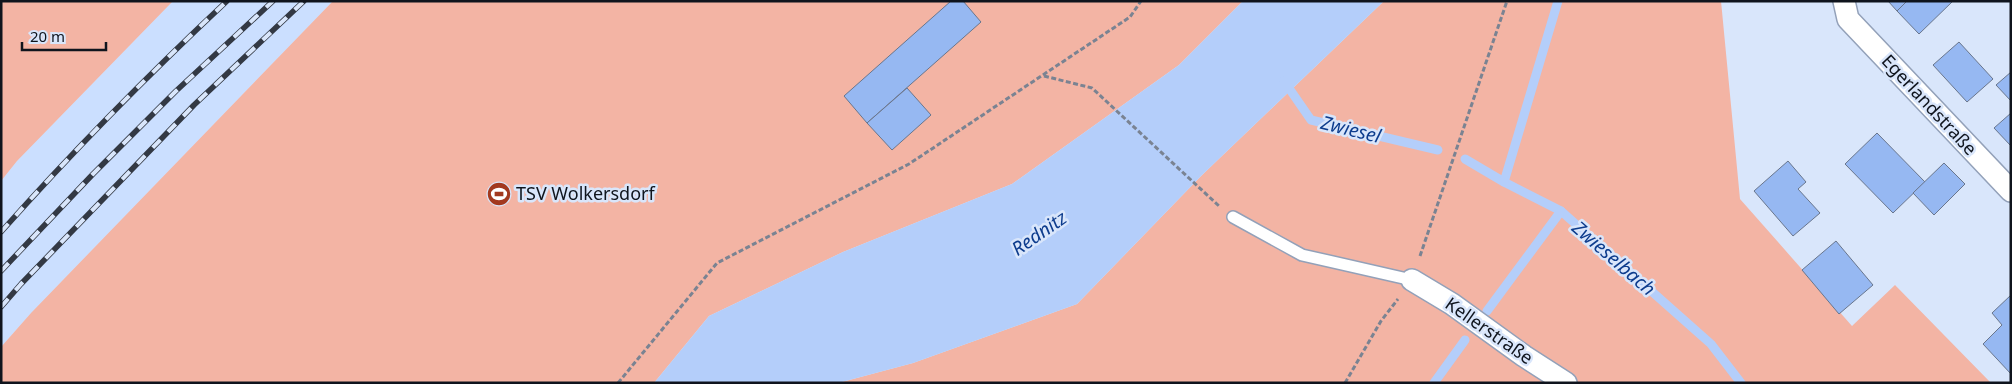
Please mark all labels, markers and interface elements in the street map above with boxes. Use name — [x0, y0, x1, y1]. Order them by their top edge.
scale bar — [22, 20, 106, 52]
text: 20 m — [30, 26, 65, 46]
street label: Egerlandstraße — [1877, 49, 1983, 160]
water label: Zwiesel — [1317, 109, 1385, 149]
sports icon: TSV Wolkersdorf — [486, 181, 512, 207]
place label: TSV Wolkersdorf — [516, 181, 655, 205]
water label: Rednitz — [1006, 204, 1072, 261]
water label: Zwieselbach — [1566, 214, 1661, 301]
street label: Kellerstraße — [1441, 291, 1538, 369]

